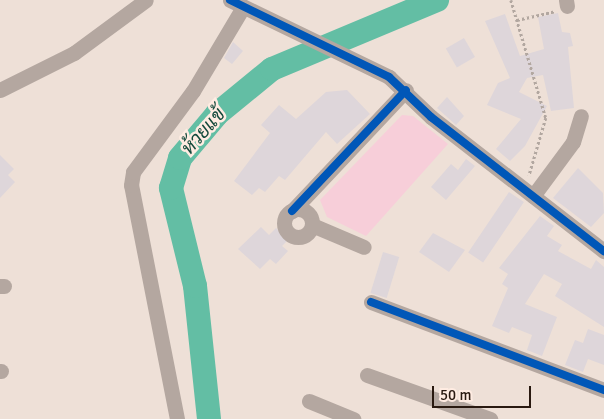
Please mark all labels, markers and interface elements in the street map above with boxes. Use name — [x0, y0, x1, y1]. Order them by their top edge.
water label: ห้วยแข้ — [177, 104, 231, 160]
scale bar — [434, 376, 533, 408]
text: 50 m — [440, 386, 471, 404]

